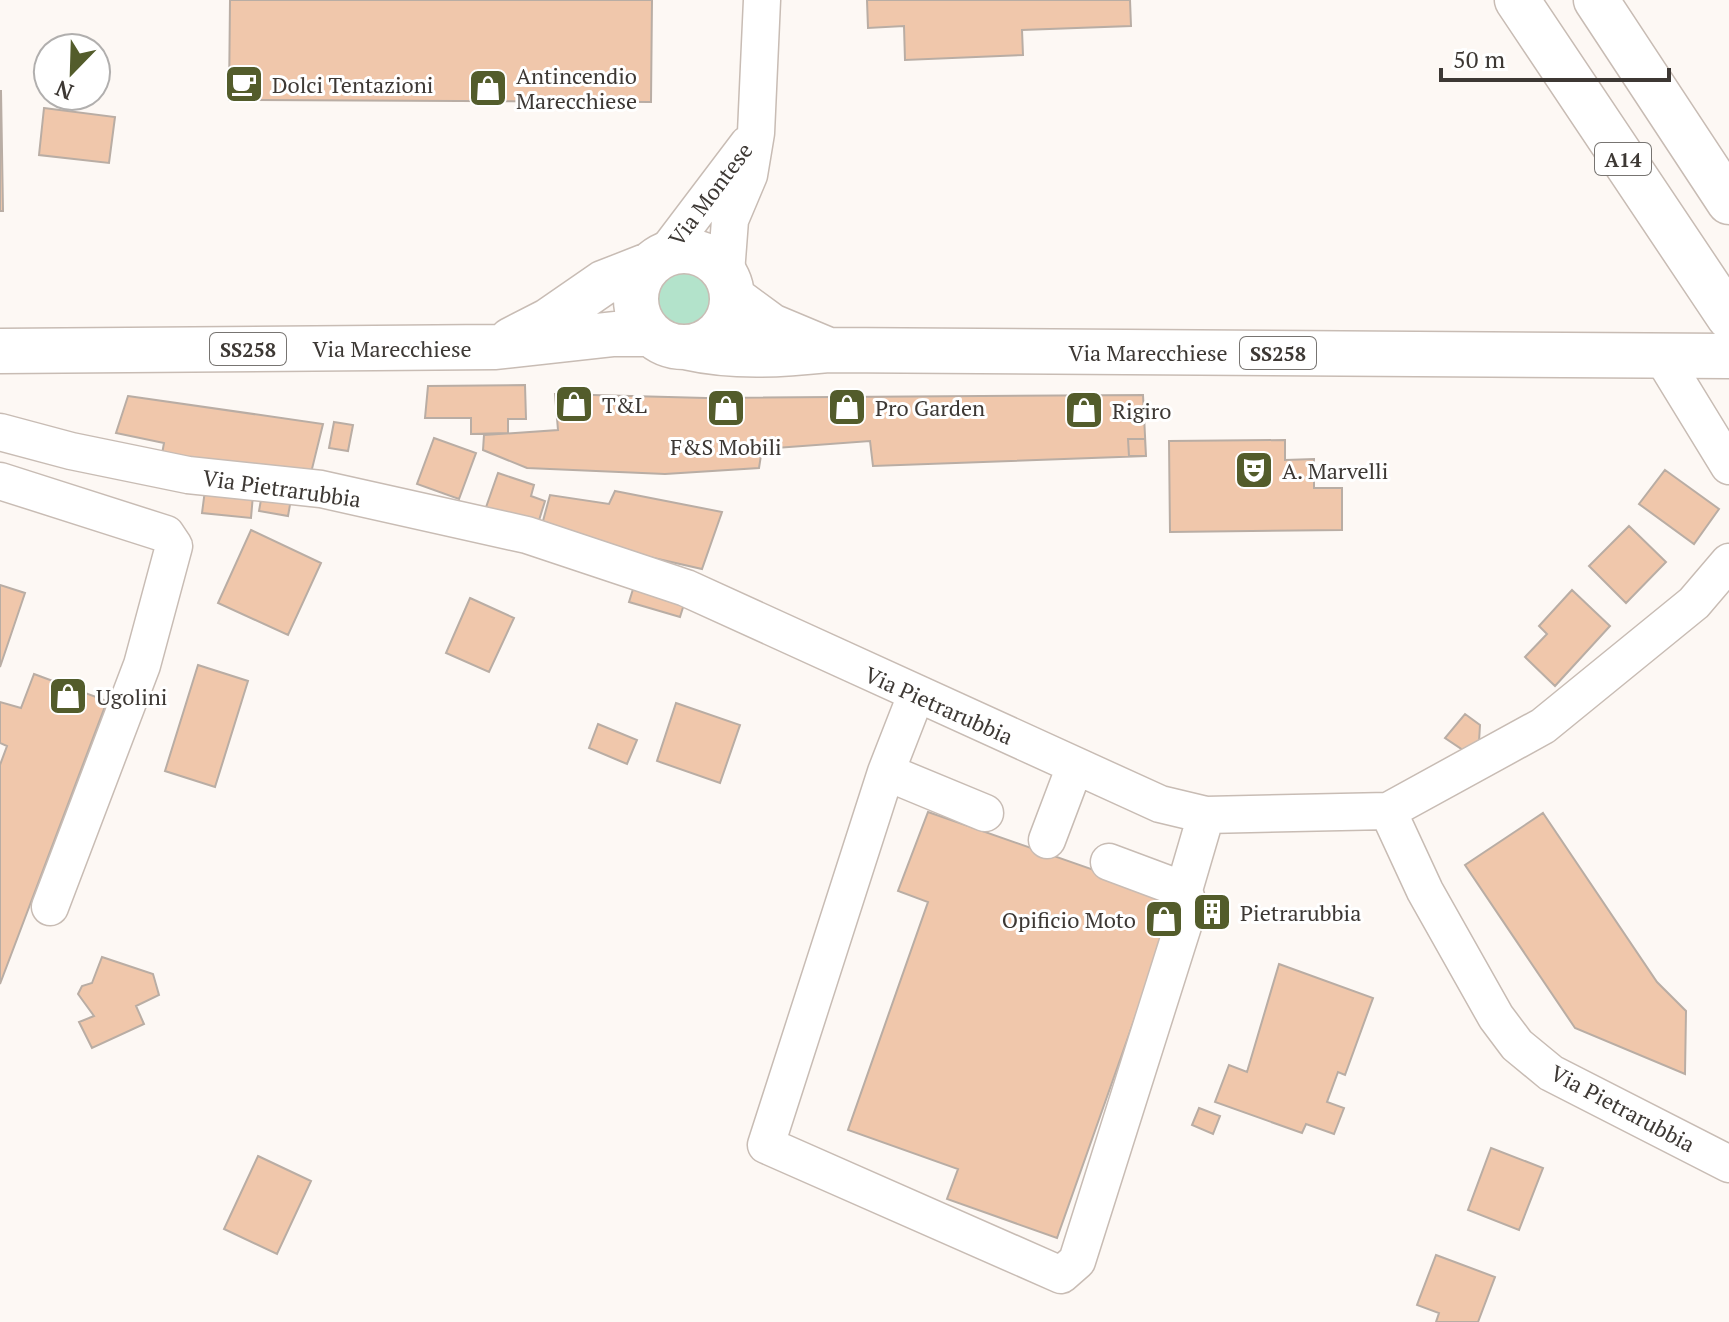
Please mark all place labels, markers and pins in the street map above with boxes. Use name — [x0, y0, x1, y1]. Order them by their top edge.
place label: Antincendio Marecchiese — [516, 61, 637, 115]
cafe icon: Dolci Tentazioni — [223, 63, 265, 105]
shop icon: Antincendio Marecchiese — [467, 67, 509, 109]
place label: Dolci Tentazioni — [272, 70, 433, 99]
shop icon: T&L — [553, 383, 595, 425]
shop icon: Pro Garden — [826, 386, 868, 428]
shop icon: F&S Mobili — [705, 387, 747, 429]
shop icon: Rigiro — [1063, 389, 1105, 431]
place label: T&L — [602, 390, 647, 419]
place label: Pro Garden — [875, 393, 985, 422]
place label: Rigiro — [1112, 396, 1171, 425]
place label: F&S Mobili — [670, 432, 782, 461]
theatre icon: A. Marvelli — [1233, 449, 1275, 491]
place label: A. Marvelli — [1282, 456, 1388, 485]
shop icon: Ugolini — [47, 675, 89, 717]
place label: Ugolini — [96, 682, 167, 711]
building icon: Pietrarubbia — [1191, 891, 1233, 933]
shop icon: Opificio Moto — [1143, 898, 1185, 940]
place label: Pietrarubbia — [1240, 898, 1361, 927]
place label: Opificio Moto — [1002, 905, 1136, 934]

